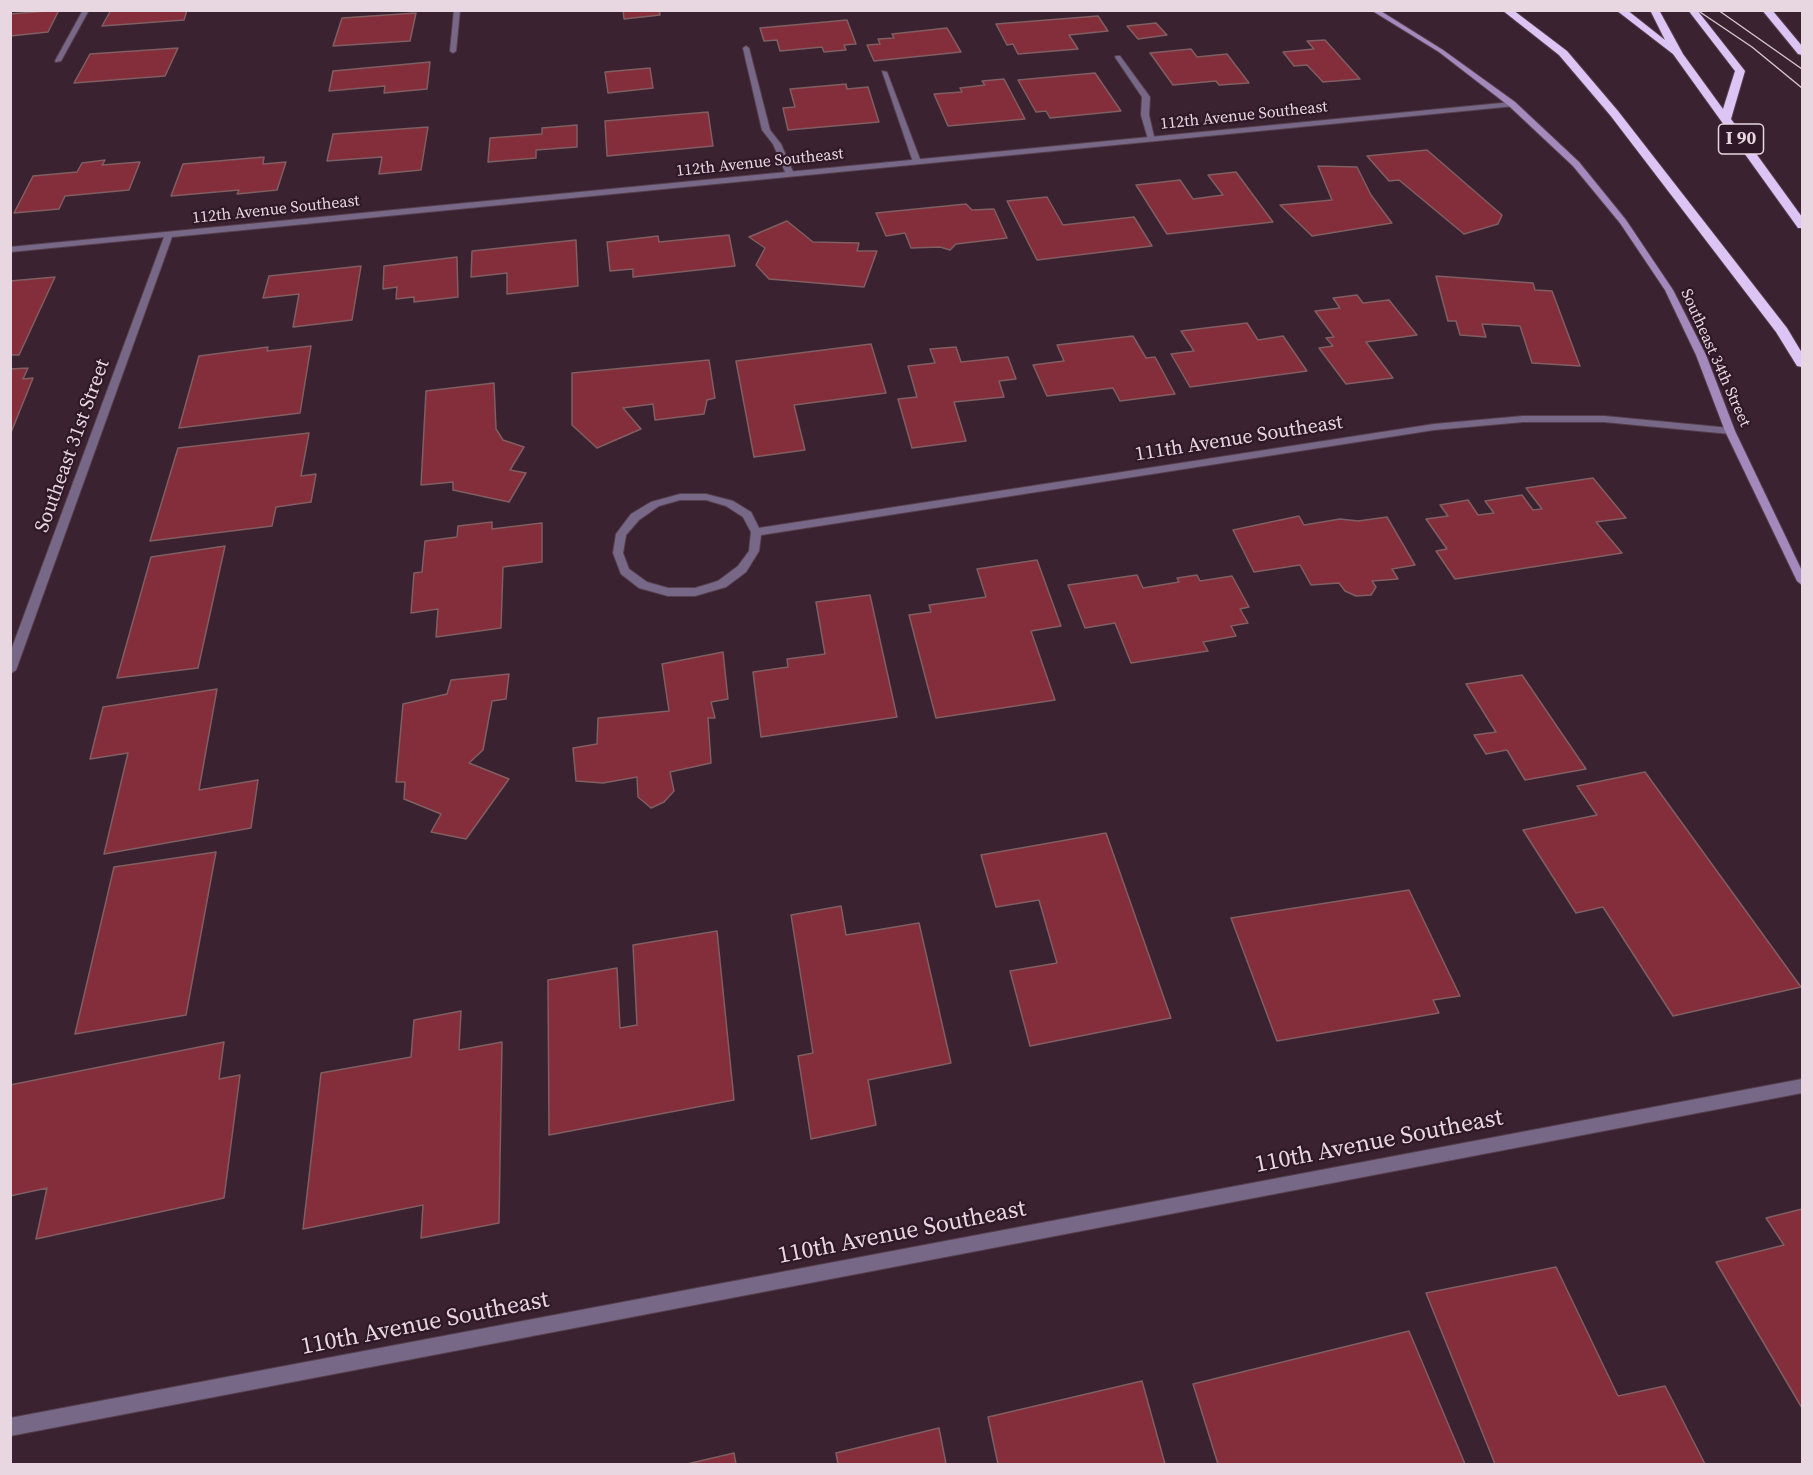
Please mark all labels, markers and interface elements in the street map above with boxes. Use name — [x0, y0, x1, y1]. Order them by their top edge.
street label: 112th Avenue Southeast — [1159, 98, 1329, 134]
road number: I 90 — [1718, 124, 1764, 154]
street label: 112th Avenue Southeast — [675, 145, 845, 181]
street label: 112th Avenue Southeast — [191, 192, 361, 228]
street label: Southeast 34th Street — [1676, 286, 1754, 430]
street label: Southeast 31st Street — [30, 356, 116, 536]
street label: 111th Avenue Southeast — [1133, 411, 1345, 467]
street label: 110th Avenue Southeast — [1253, 1104, 1505, 1180]
street label: 110th Avenue Southeast — [776, 1195, 1028, 1271]
street label: 110th Avenue Southeast — [299, 1286, 551, 1362]

